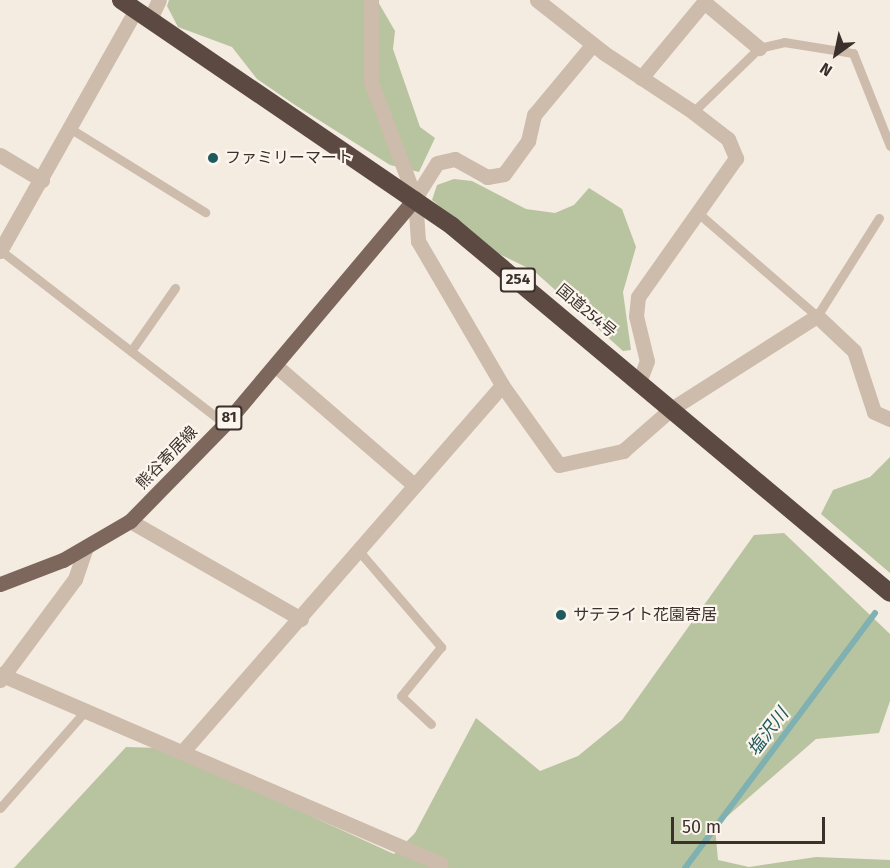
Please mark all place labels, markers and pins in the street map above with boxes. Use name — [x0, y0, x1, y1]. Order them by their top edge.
place label: ファミリーマート — [225, 148, 353, 168]
marker: ファミリーマート — [206, 151, 220, 165]
place label: サテライト花園寄居 — [573, 605, 717, 625]
marker: サテライト花園寄居 — [554, 608, 568, 622]

